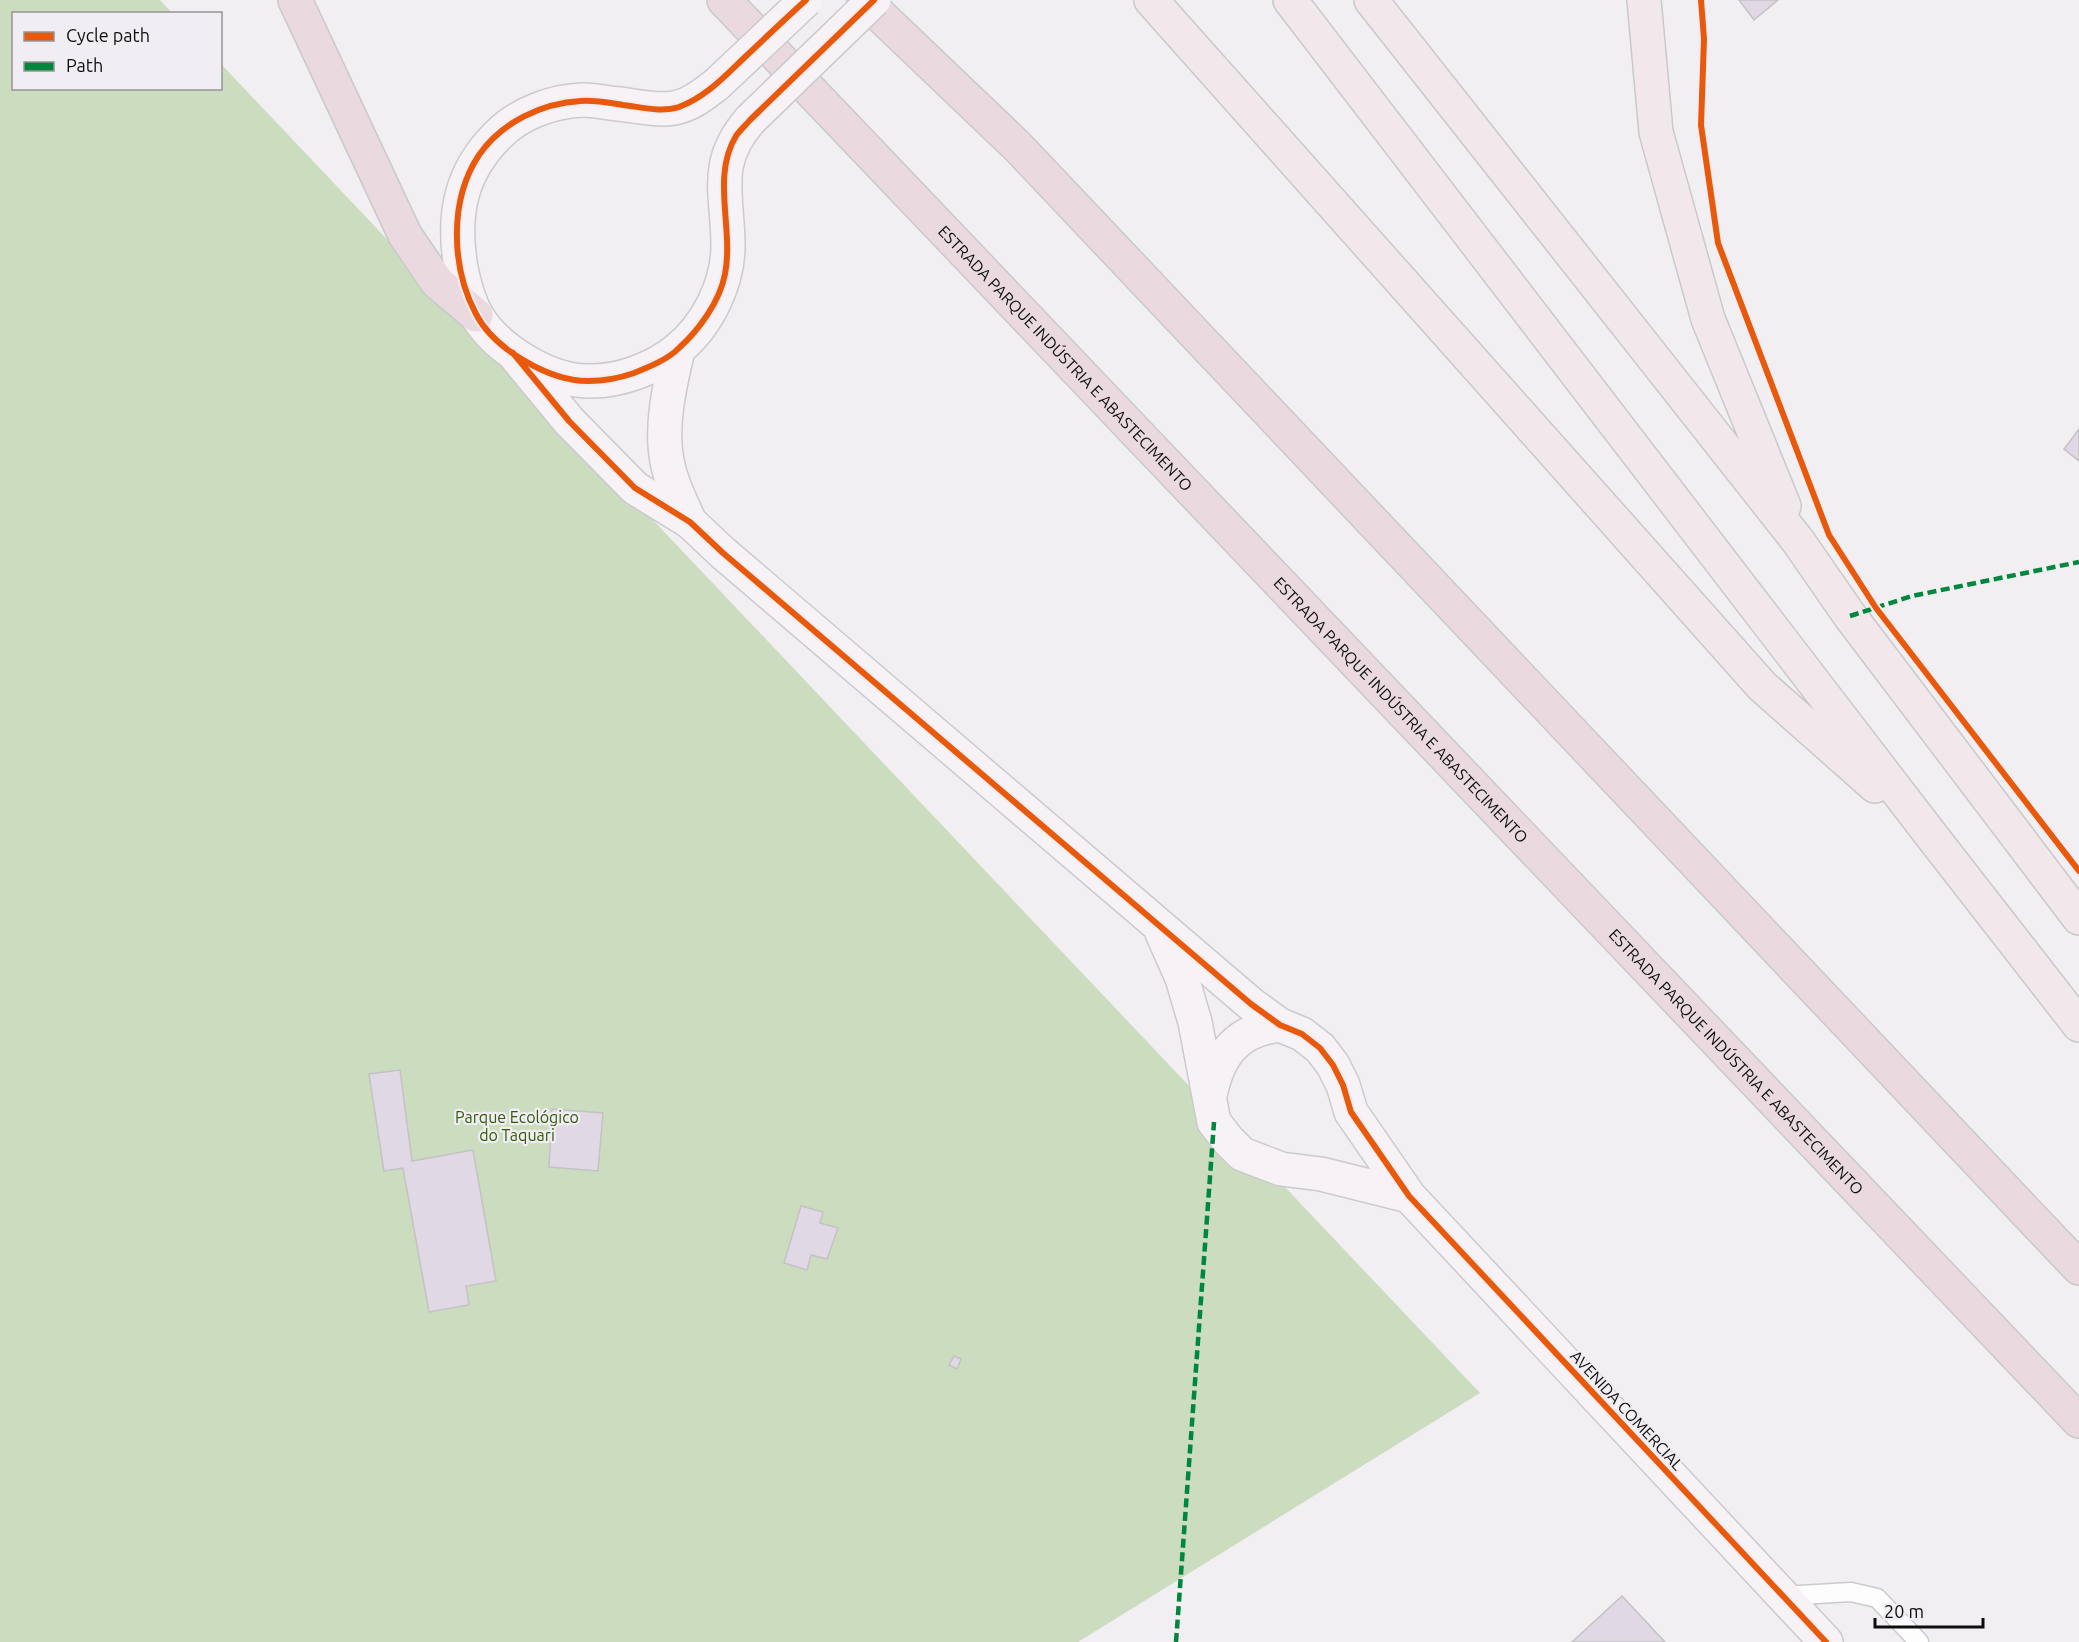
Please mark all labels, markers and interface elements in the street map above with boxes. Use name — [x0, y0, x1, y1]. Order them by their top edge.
legend — [12, 12, 222, 90]
text: Cycle path — [66, 25, 150, 45]
text: Path — [66, 55, 103, 75]
street label: ESTRADA PARQUE INDÚSTRIA E ABASTECIMENTO — [935, 222, 1196, 495]
street label: ESTRADA PARQUE INDÚSTRIA E ABASTECIMENTO — [1270, 574, 1532, 846]
street label: ESTRADA PARQUE INDÚSTRIA E ABASTECIMENTO — [1606, 925, 1867, 1198]
park label: Parque Ecológico do Taquari — [455, 1108, 579, 1144]
street label: AVENIDA COMERCIAL — [1567, 1347, 1687, 1473]
scale bar — [1875, 1591, 1983, 1629]
text: 20 m — [1884, 1601, 1924, 1621]

